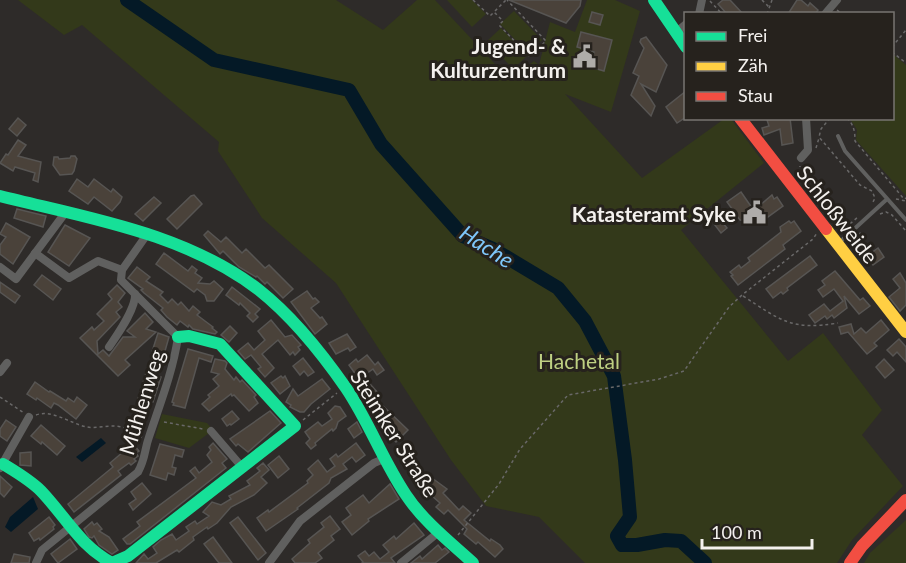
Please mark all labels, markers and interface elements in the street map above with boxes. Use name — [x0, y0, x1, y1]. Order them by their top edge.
legend — [684, 12, 894, 120]
text: Frei — [738, 24, 767, 46]
place label: Jugend- & Kulturzentrum — [430, 33, 567, 82]
public building icon: Jugend- & Kulturzentrum — [571, 44, 597, 70]
text: Zäh — [738, 54, 768, 76]
text: Stau — [738, 84, 773, 106]
street label: Schloßweide — [792, 160, 884, 268]
public building icon: Katasteramt Syke — [741, 200, 767, 226]
place label: Katasteramt Syke — [572, 201, 736, 226]
water label: Hache — [455, 219, 519, 273]
street label: Mühlenweg — [113, 346, 169, 458]
park label: Hachetal — [538, 348, 620, 373]
street label: Steimker Straße — [346, 365, 444, 501]
scale bar — [702, 512, 812, 550]
text: 100 m — [711, 521, 762, 543]

